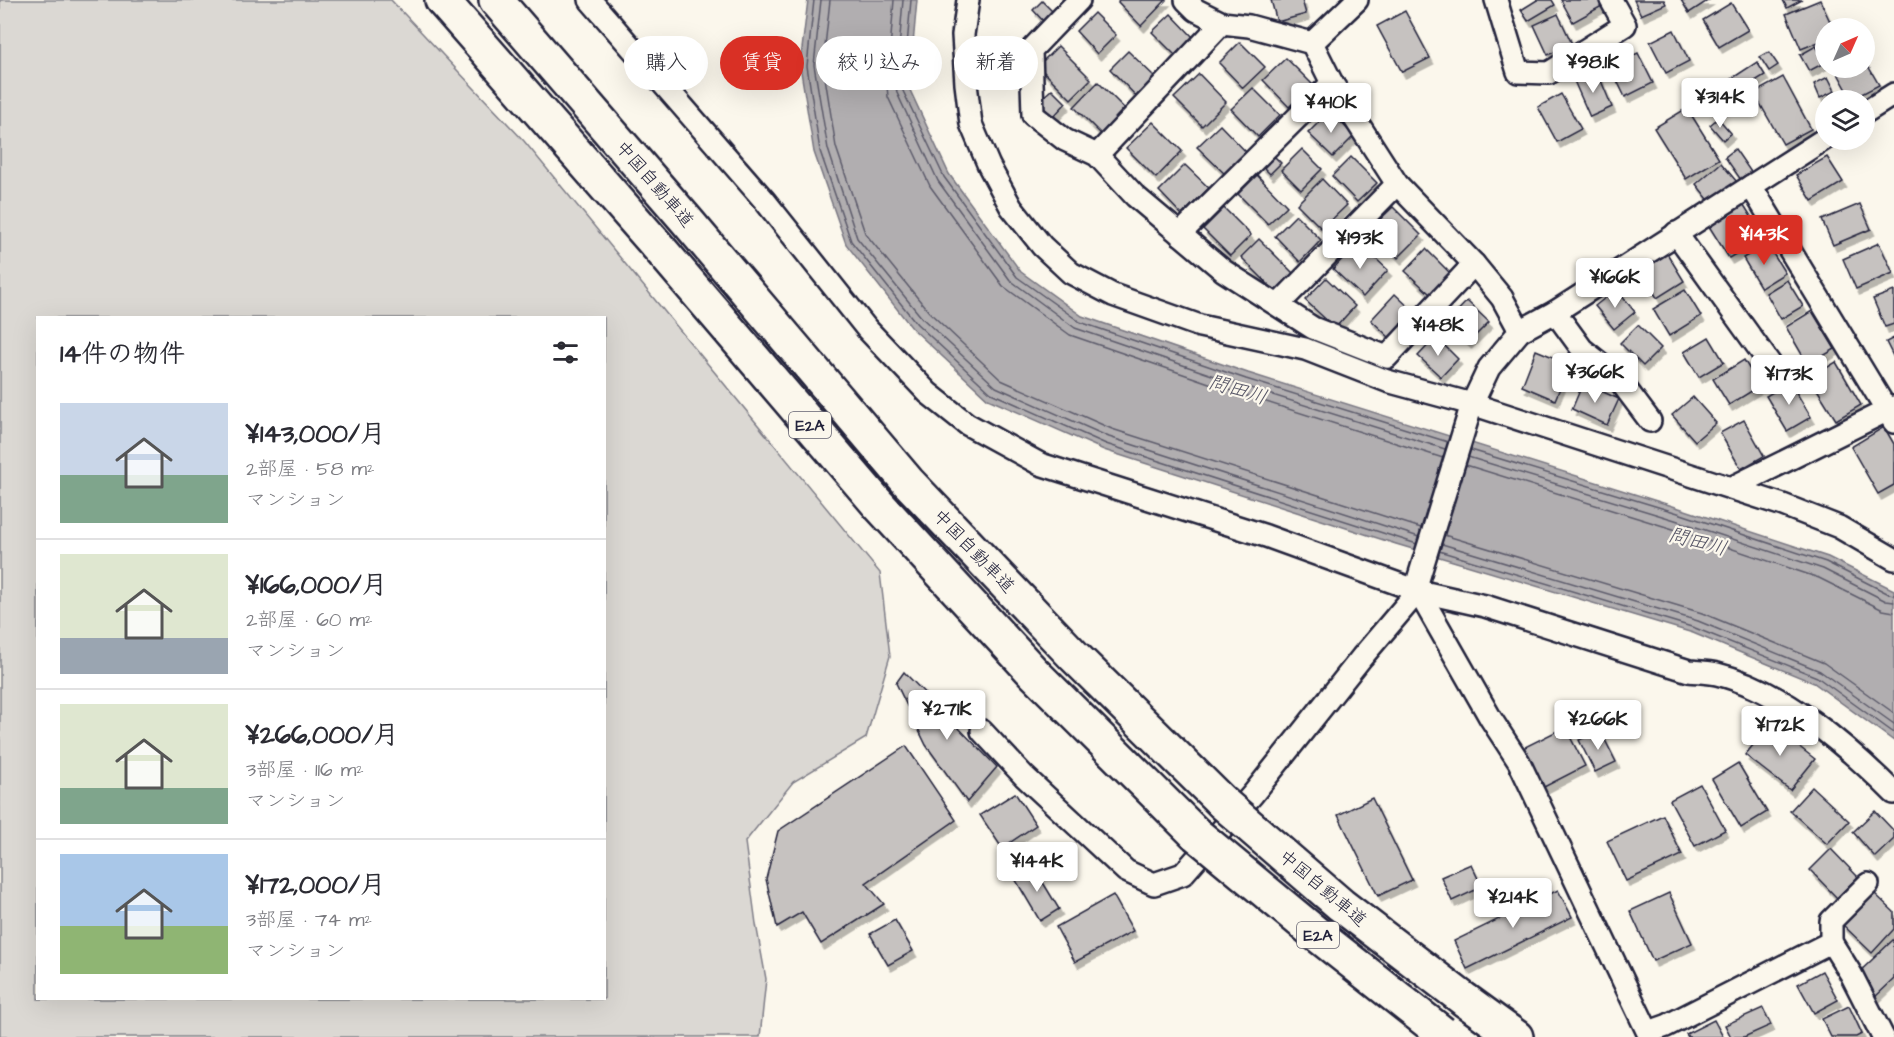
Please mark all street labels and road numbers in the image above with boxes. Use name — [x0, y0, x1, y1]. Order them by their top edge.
street label: 中国自動車道 — [610, 135, 699, 233]
road number: E2A — [789, 412, 831, 438]
street label: 中国自動車道 — [927, 504, 1020, 599]
street label: 中国自動車道 — [1273, 844, 1372, 933]
road number: E2A — [1297, 922, 1339, 948]

